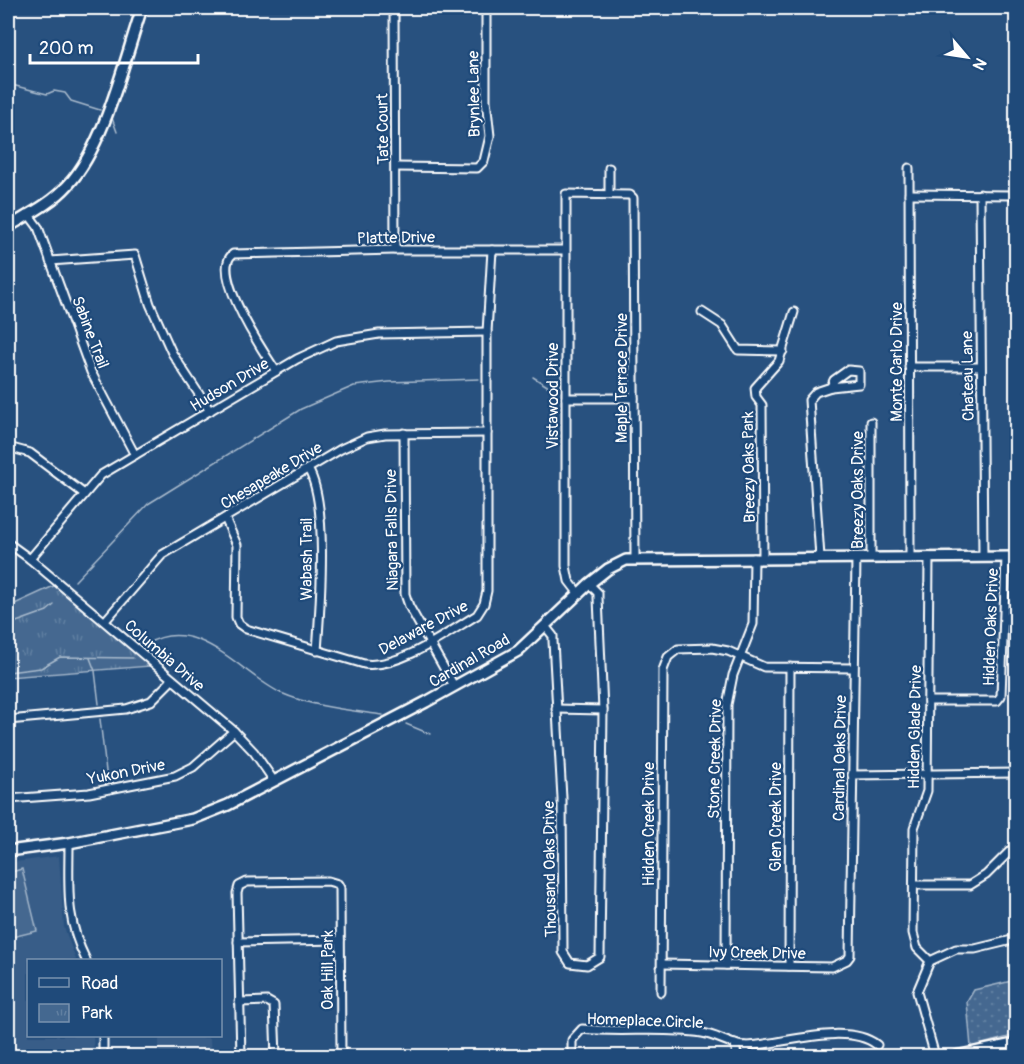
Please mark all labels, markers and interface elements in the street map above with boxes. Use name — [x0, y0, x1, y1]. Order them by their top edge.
scale bar — [30, 27, 198, 65]
north arrow — [937, 27, 997, 87]
text: 200 m — [39, 37, 94, 60]
street label: Brynlee Lane — [463, 50, 485, 137]
text: N — [968, 54, 991, 74]
street label: Tate Court — [372, 93, 394, 165]
street label: Platte Drive — [357, 227, 435, 249]
street label: Sabine Trail — [67, 293, 113, 371]
street label: Monte Carlo Drive — [887, 302, 907, 422]
street label: Maple Terrace Drive — [612, 313, 632, 443]
street label: Chateau Lane — [957, 331, 979, 421]
street label: Vistawood Drive — [543, 342, 563, 449]
street label: Hudson Drive — [187, 353, 273, 416]
street label: Breezy Oaks Park — [738, 411, 760, 523]
street label: Breezy Oaks Drive — [848, 431, 868, 549]
street label: Chesapeake Drive — [217, 438, 326, 514]
street label: Niagara Falls Drive — [381, 469, 403, 591]
street label: Wabash Trail — [297, 518, 317, 600]
street label: Hidden Oaks Drive — [979, 568, 1003, 686]
street label: Delaware Drive — [375, 596, 472, 660]
street label: Columbia Drive — [120, 615, 209, 696]
street label: Cardinal Road — [425, 630, 514, 692]
street label: Hidden Glade Drive — [904, 665, 926, 789]
street label: Cardinal Oaks Drive — [829, 695, 851, 821]
street label: Stone Creek Drive — [704, 699, 726, 819]
street label: Yukon Drive — [85, 755, 167, 789]
street label: Hidden Creek Drive — [639, 762, 659, 886]
street label: Glen Creek Drive — [766, 762, 786, 872]
street label: Thousand Oaks Drive — [539, 800, 561, 937]
street label: Oak Hill Park — [318, 930, 338, 1010]
street label: Ivy Creek Drive — [708, 942, 806, 964]
legend — [27, 959, 222, 1037]
text: Road — [81, 972, 118, 995]
text: Park — [81, 1002, 113, 1025]
street label: Homeplace Circle — [586, 1009, 704, 1033]

